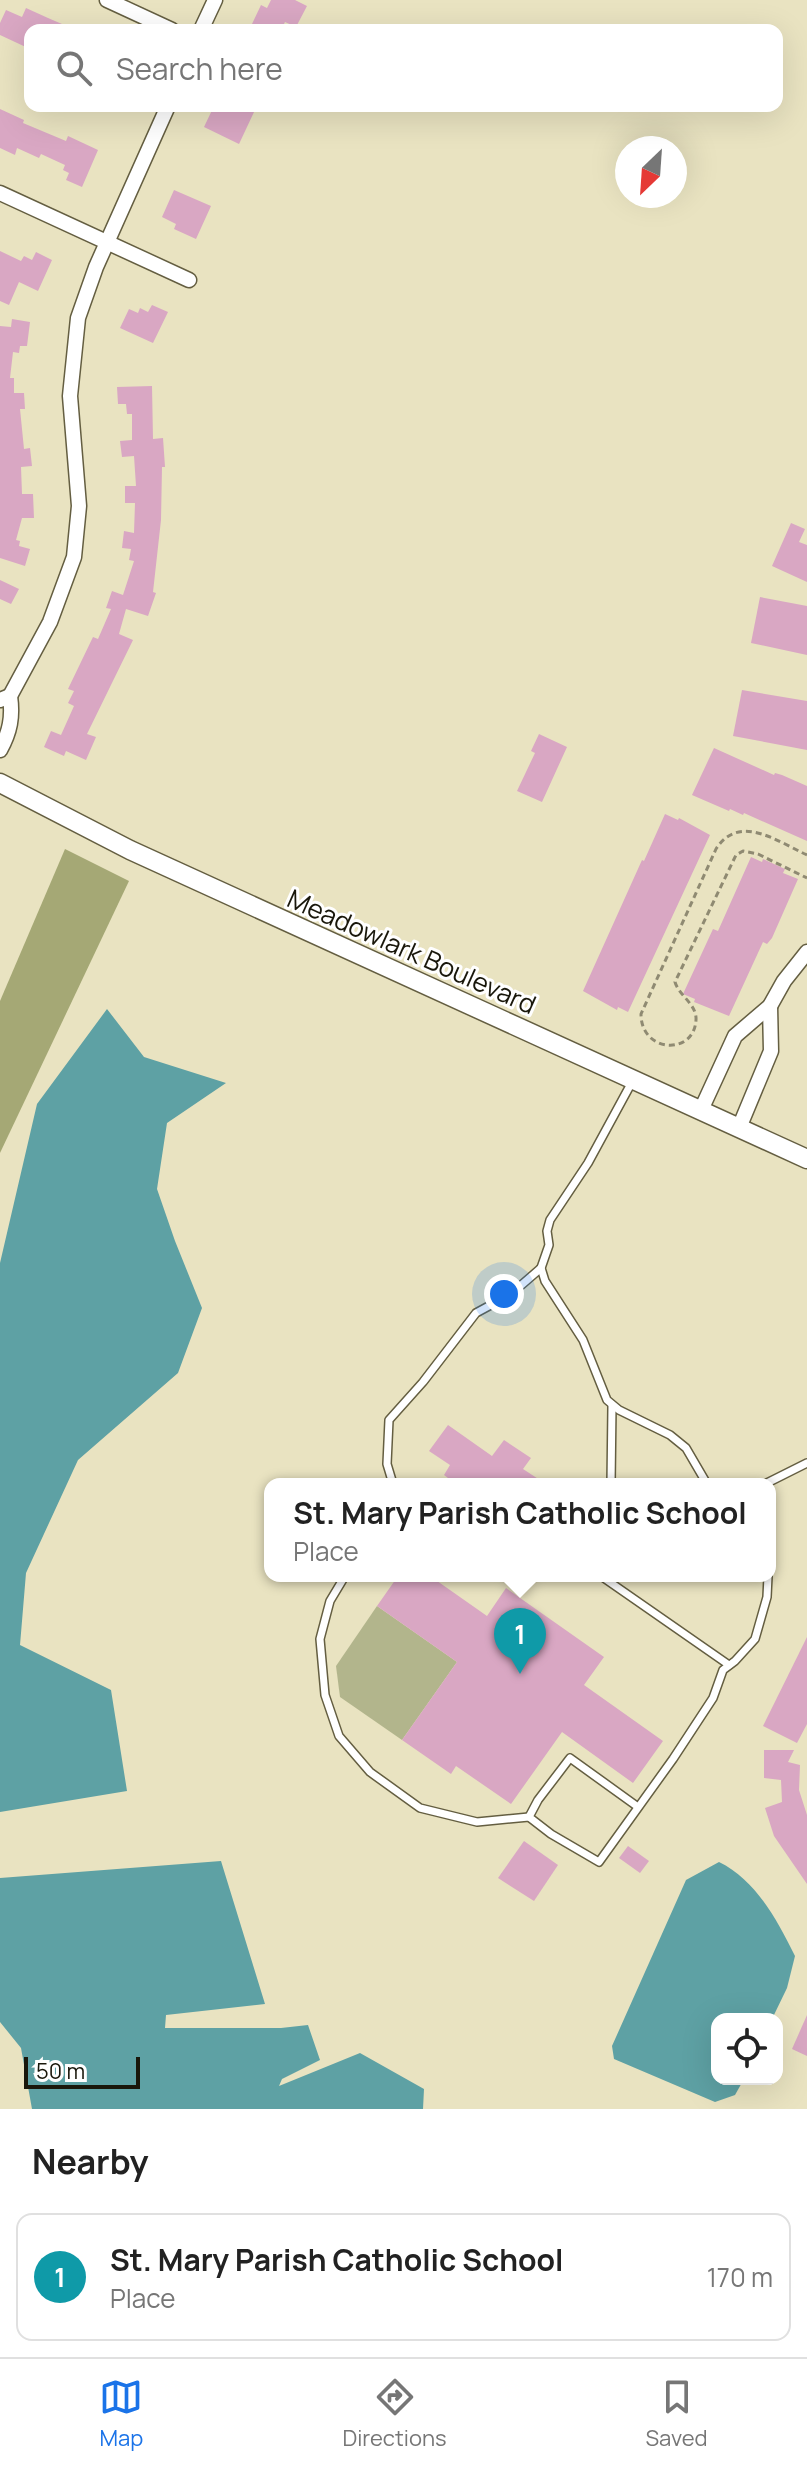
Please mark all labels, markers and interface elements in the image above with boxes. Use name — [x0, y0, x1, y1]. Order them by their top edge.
search box — [24, 24, 783, 112]
icon: search — [52, 46, 96, 90]
text: Search here — [116, 48, 283, 89]
north arrow — [615, 136, 687, 208]
street label: Meadowlark Boulevard — [282, 880, 542, 1022]
your location — [484, 1274, 524, 1314]
popup — [264, 1478, 776, 1582]
text: St. Mary Parish Catholic School — [293, 1492, 747, 1533]
text: Place — [293, 1533, 359, 1569]
pin: 1 — [494, 1608, 546, 1674]
map controls — [711, 2013, 783, 2085]
button: locate — [711, 2013, 783, 2085]
scale bar — [24, 2053, 140, 2089]
text: 50 m — [36, 2056, 85, 2086]
text: Nearby — [32, 2138, 148, 2184]
text: St. Mary Parish Catholic School — [110, 2239, 564, 2280]
text: 1 — [54, 2259, 66, 2295]
text: 170 m — [707, 2259, 773, 2295]
text: Place — [110, 2280, 175, 2316]
tab: Map — [99, 2375, 143, 2453]
tab: Directions — [342, 2375, 447, 2453]
tab: Saved — [646, 2375, 708, 2453]

